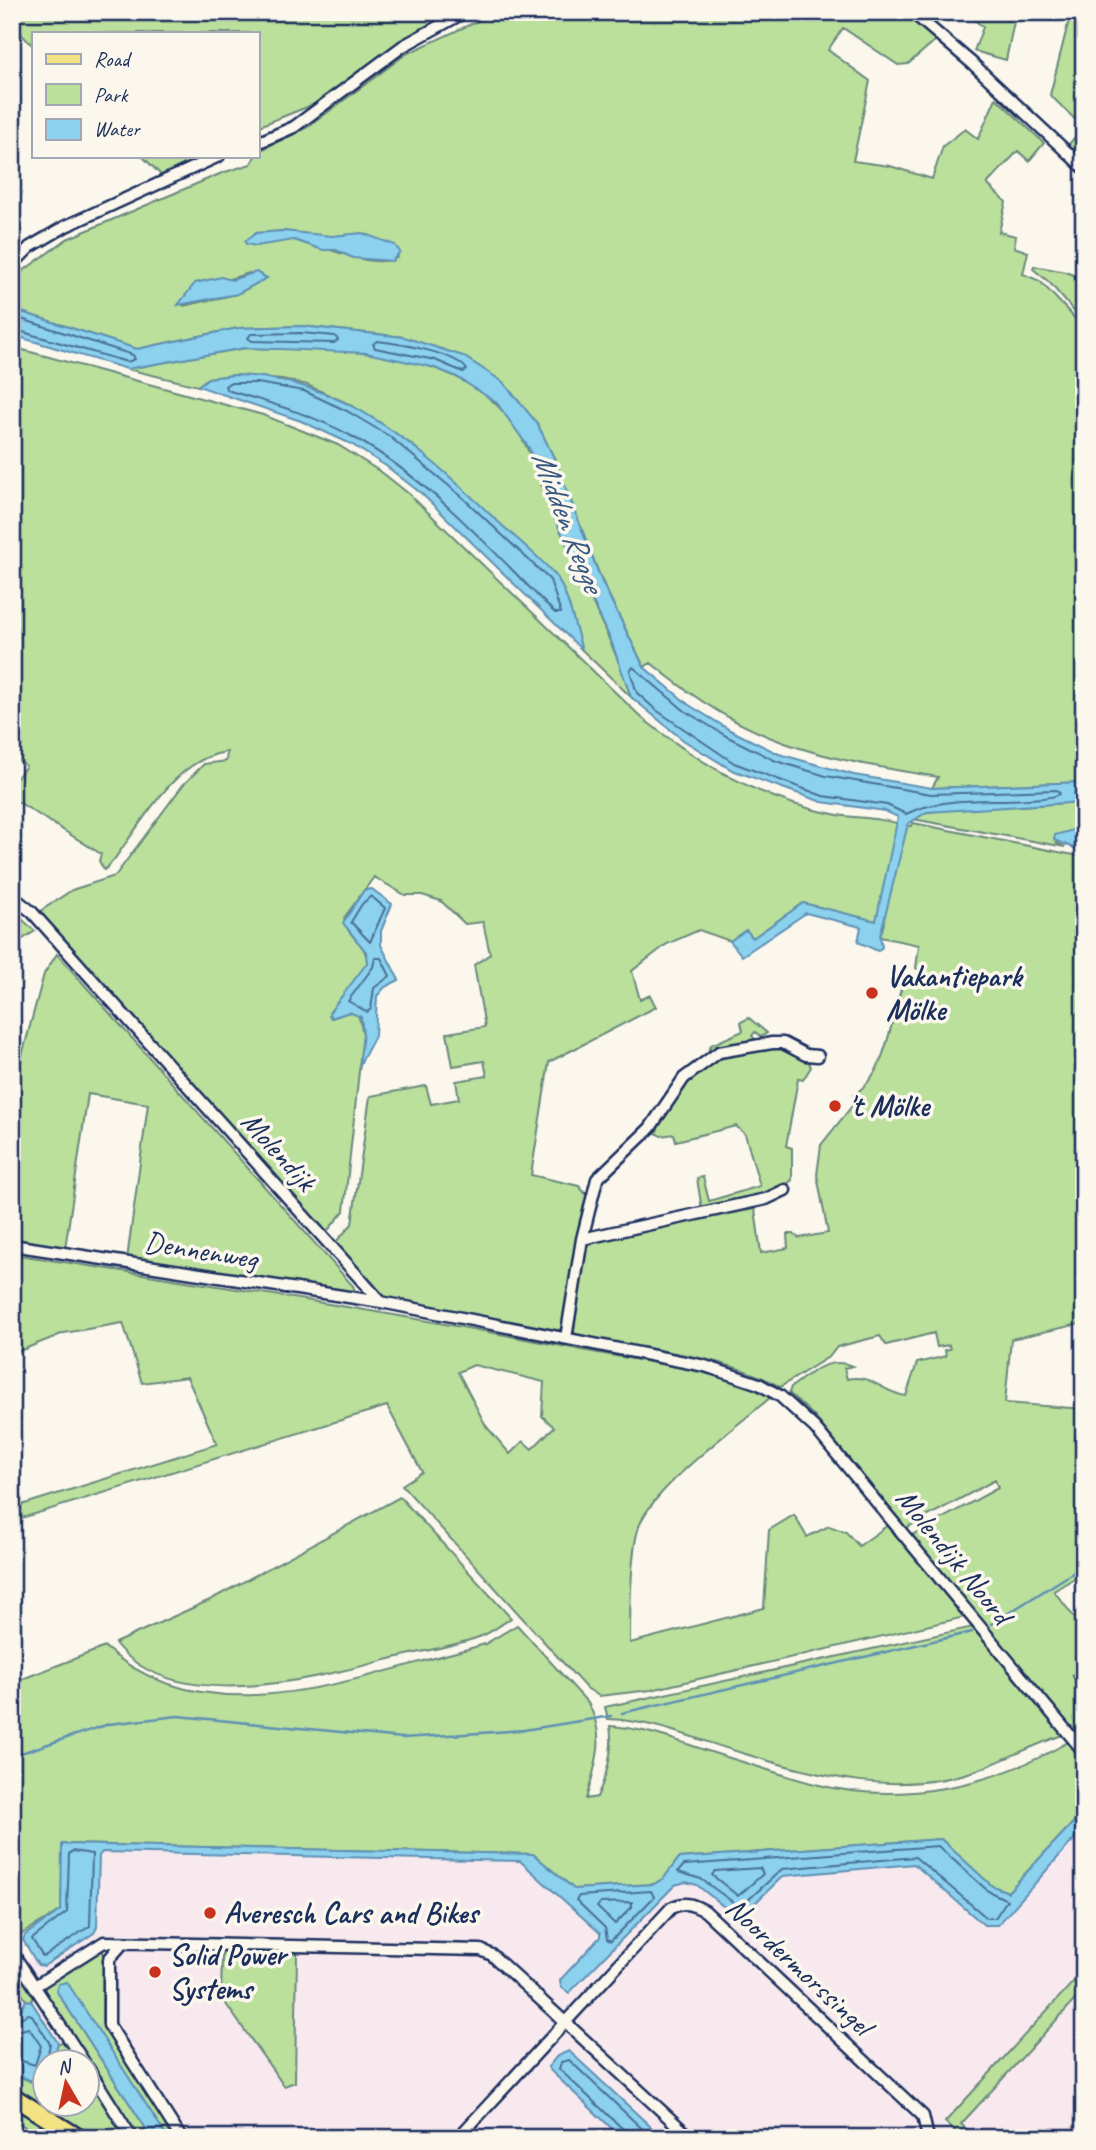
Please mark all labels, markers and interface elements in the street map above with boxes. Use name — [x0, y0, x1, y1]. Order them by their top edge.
legend — [32, 32, 259, 158]
text: Road — [94, 46, 133, 72]
text: Park — [94, 82, 129, 108]
text: Water — [94, 116, 141, 142]
water label: Midden Regge — [522, 445, 615, 601]
place label: Vakantiepark Mölke — [886, 957, 1024, 1029]
marker: Vakantiepark Mölke — [864, 985, 880, 1001]
place label: 't Mölke — [849, 1087, 932, 1125]
marker: 't Mölke — [827, 1098, 843, 1114]
street label: Molendijk — [233, 1103, 326, 1201]
street label: Dennenweg — [142, 1222, 262, 1278]
street label: Molendijk Noord — [888, 1480, 1023, 1635]
street label: Noordermorssingel — [718, 1889, 884, 2047]
place label: Averesch Cars and Bikes — [224, 1894, 481, 1932]
marker: Averesch Cars and Bikes — [202, 1905, 218, 1921]
place label: Solid Power Systems — [169, 1936, 289, 2008]
marker: Solid Power Systems — [147, 1964, 163, 1980]
north arrow — [32, 2048, 102, 2118]
text: N — [56, 2054, 74, 2080]

